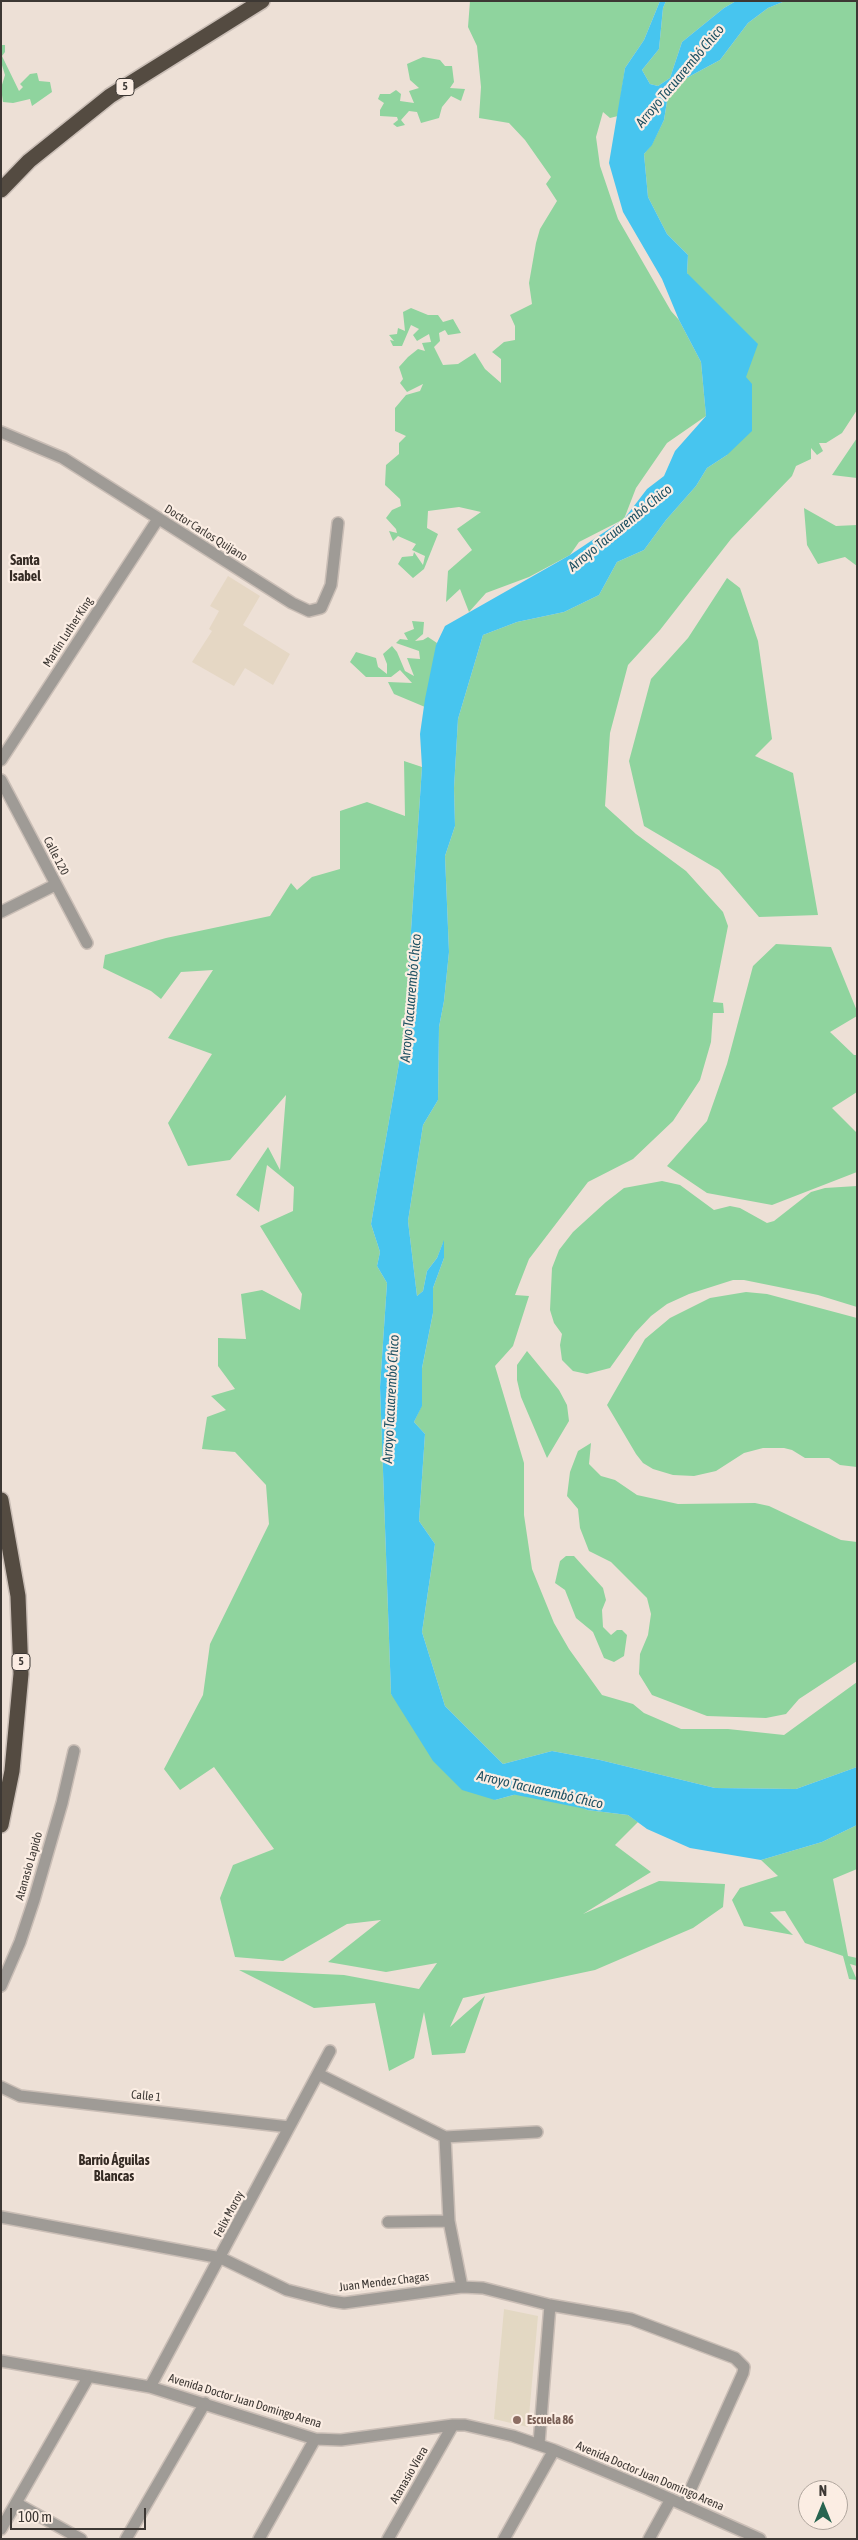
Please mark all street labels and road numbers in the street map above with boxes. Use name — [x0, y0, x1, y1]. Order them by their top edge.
road number: 5 — [116, 78, 134, 95]
street label: Doctor Carlos Quijano — [162, 502, 250, 564]
street label: Martin Luther King — [40, 594, 96, 670]
street label: Calle 120 — [40, 834, 72, 878]
road number: 5 — [12, 1654, 30, 1670]
street label: Atanasio Lapido — [12, 1830, 46, 1902]
street label: Calle 1 — [130, 2087, 162, 2105]
street label: Felix Moroy — [211, 2188, 247, 2240]
street label: Juan Mendez Chagas — [338, 2269, 430, 2295]
street label: Avenida Doctor Juan Domingo Arena — [167, 2371, 323, 2431]
street label: Avenida Doctor Juan Domingo Arena — [574, 2438, 726, 2514]
street label: Atanasio Viera — [387, 2444, 431, 2506]

